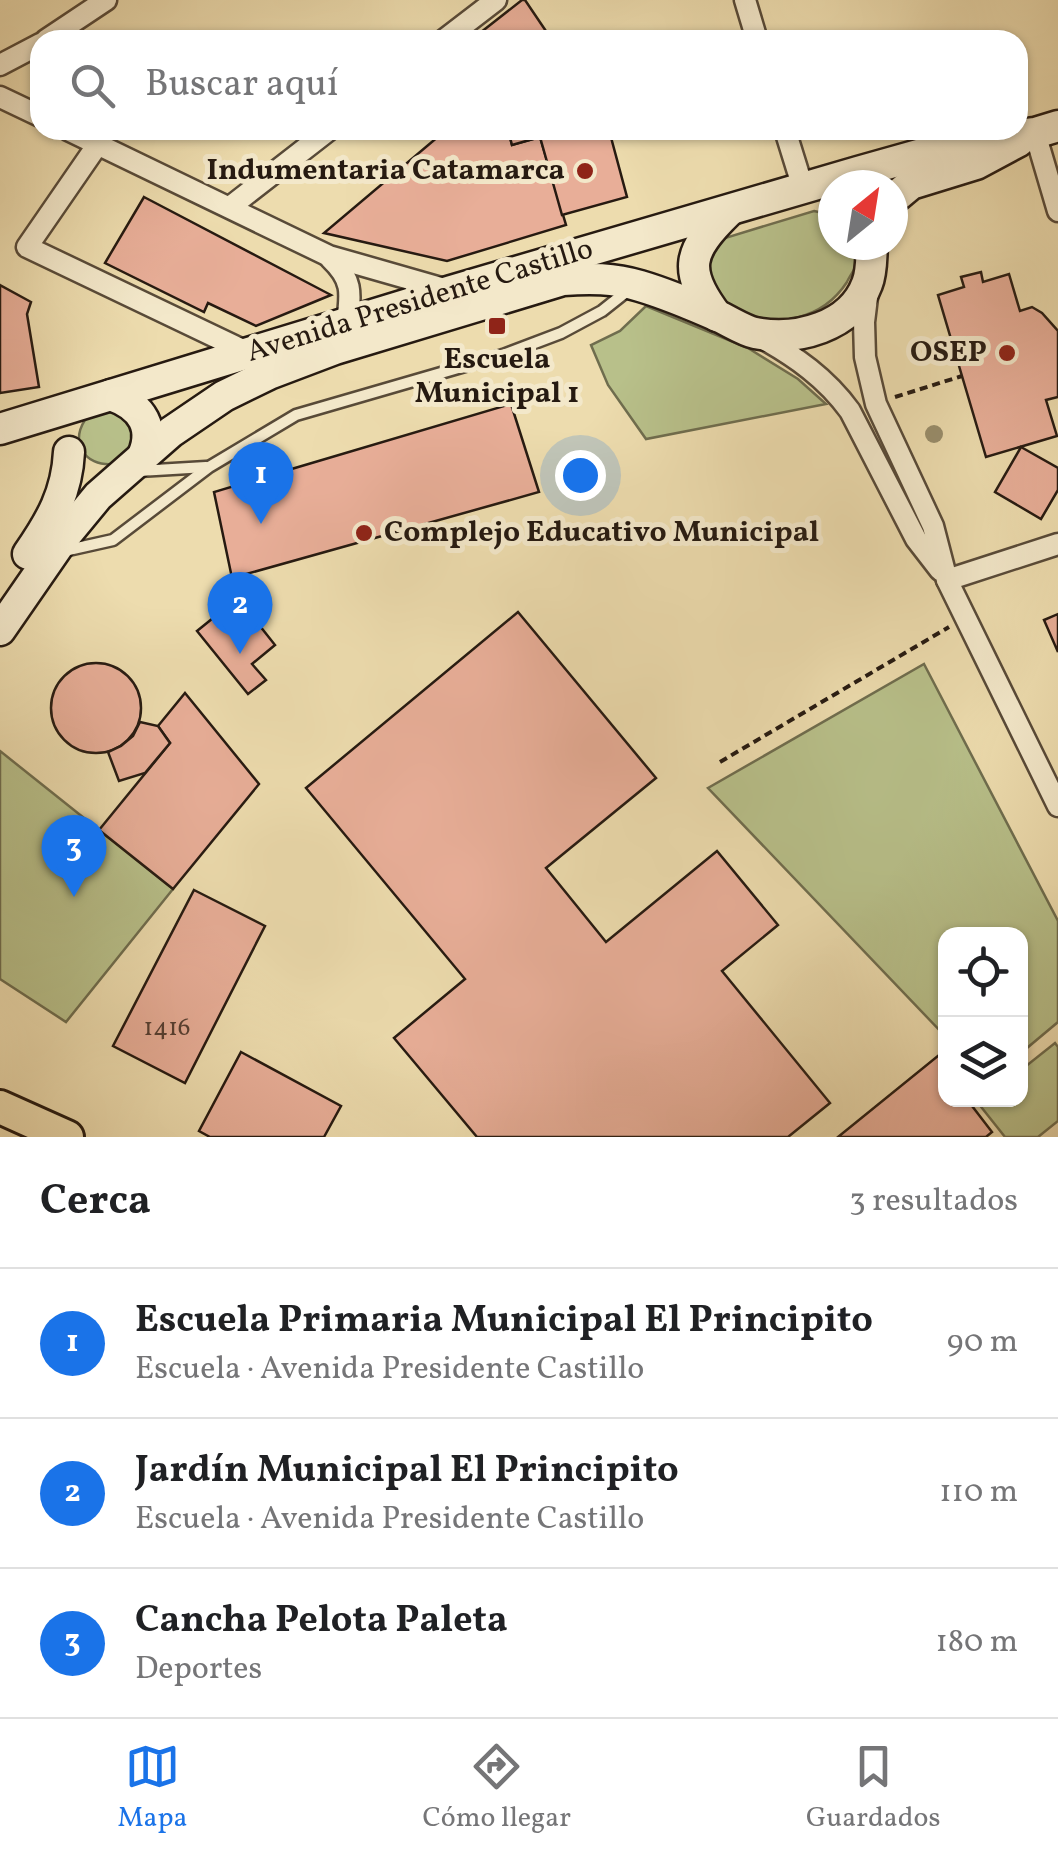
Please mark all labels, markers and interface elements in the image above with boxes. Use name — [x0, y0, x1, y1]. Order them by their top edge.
search box — [30, 30, 1028, 140]
icon: search — [65, 58, 120, 113]
text: Buscar aquí — [145, 59, 338, 112]
place label: Indumentaria Catamarca — [206, 150, 565, 192]
marker: Indumentaria Catamarca — [574, 160, 596, 182]
north arrow — [818, 170, 908, 260]
street label: Avenida Presidente Castillo — [242, 228, 598, 374]
marker: Escuela Municipal 1 — [486, 315, 508, 337]
place label: OSEP — [910, 332, 987, 374]
place label: Escuela Municipal 1 — [415, 339, 579, 415]
marker: OSEP — [996, 342, 1018, 364]
pin: 1 — [228, 442, 294, 524]
your location — [555, 450, 606, 501]
place label: Complejo Educativo Municipal — [384, 512, 819, 554]
marker: Complejo Educativo Municipal — [353, 522, 375, 544]
pin: 2 — [208, 572, 272, 654]
pin: 3 — [42, 814, 106, 897]
map controls — [938, 927, 1028, 1107]
button: locate — [938, 927, 1028, 1017]
house number: 1416 — [144, 1011, 190, 1046]
button: layers — [938, 1017, 1028, 1107]
text: Cerca — [40, 1173, 151, 1232]
text: 3 resultados — [849, 1180, 1018, 1224]
text: Escuela Primaria Municipal El Principito — [135, 1295, 873, 1348]
text: 1 — [66, 1321, 79, 1365]
text: 90 m — [947, 1321, 1018, 1365]
text: Escuela · Avenida Presidente Castillo — [135, 1348, 644, 1392]
text: Jardín Municipal El Principito — [135, 1445, 679, 1498]
text: 2 — [64, 1471, 81, 1515]
text: 110 m — [939, 1471, 1018, 1515]
text: Escuela · Avenida Presidente Castillo — [135, 1498, 644, 1542]
text: Cancha Pelota Paleta — [135, 1595, 508, 1648]
text: 3 — [64, 1621, 81, 1665]
text: 180 m — [935, 1621, 1018, 1665]
text: Deportes — [135, 1648, 262, 1692]
tab: Mapa — [118, 1739, 188, 1838]
tab: Cómo llegar — [423, 1739, 571, 1838]
tab: Guardados — [806, 1739, 940, 1838]

